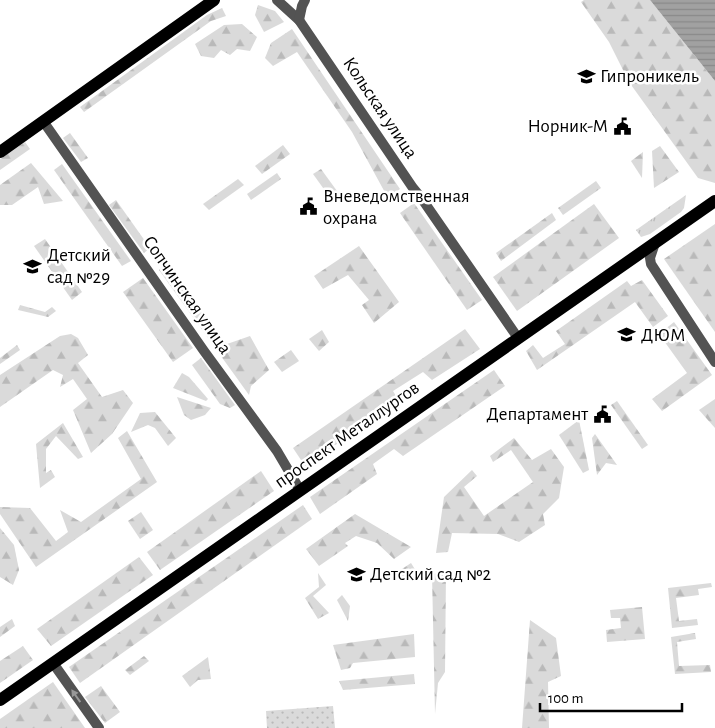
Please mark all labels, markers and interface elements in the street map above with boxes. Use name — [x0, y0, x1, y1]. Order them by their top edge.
street label: Кольская улица — [339, 54, 421, 162]
school or university icon: Гипроникель — [576, 66, 596, 86]
place label: Гипроникель — [600, 67, 699, 86]
public building icon: Норник-М — [612, 116, 632, 136]
place label: Норник-М — [527, 117, 608, 136]
place label: Вневедомственная охрана — [323, 187, 470, 228]
public building icon: Вневедомственная охрана — [299, 197, 319, 217]
street label: Сопчинская улица — [139, 232, 235, 358]
place label: Детский сад №29 — [47, 246, 111, 287]
school or university icon: Детский сад №29 — [23, 256, 43, 276]
school or university icon: ДЮМ — [617, 325, 637, 345]
place label: ДЮМ — [641, 326, 686, 345]
street label: проспект Металлургов — [271, 378, 423, 492]
public building icon: Департамент — [592, 404, 612, 424]
place label: Департамент — [486, 405, 588, 424]
school or university icon: Детский сад №2 — [346, 564, 366, 584]
place label: Детский сад №2 — [370, 565, 491, 584]
scale bar — [540, 680, 682, 712]
one-way arrow — [71, 689, 81, 702]
text: 100 m — [548, 691, 583, 706]

